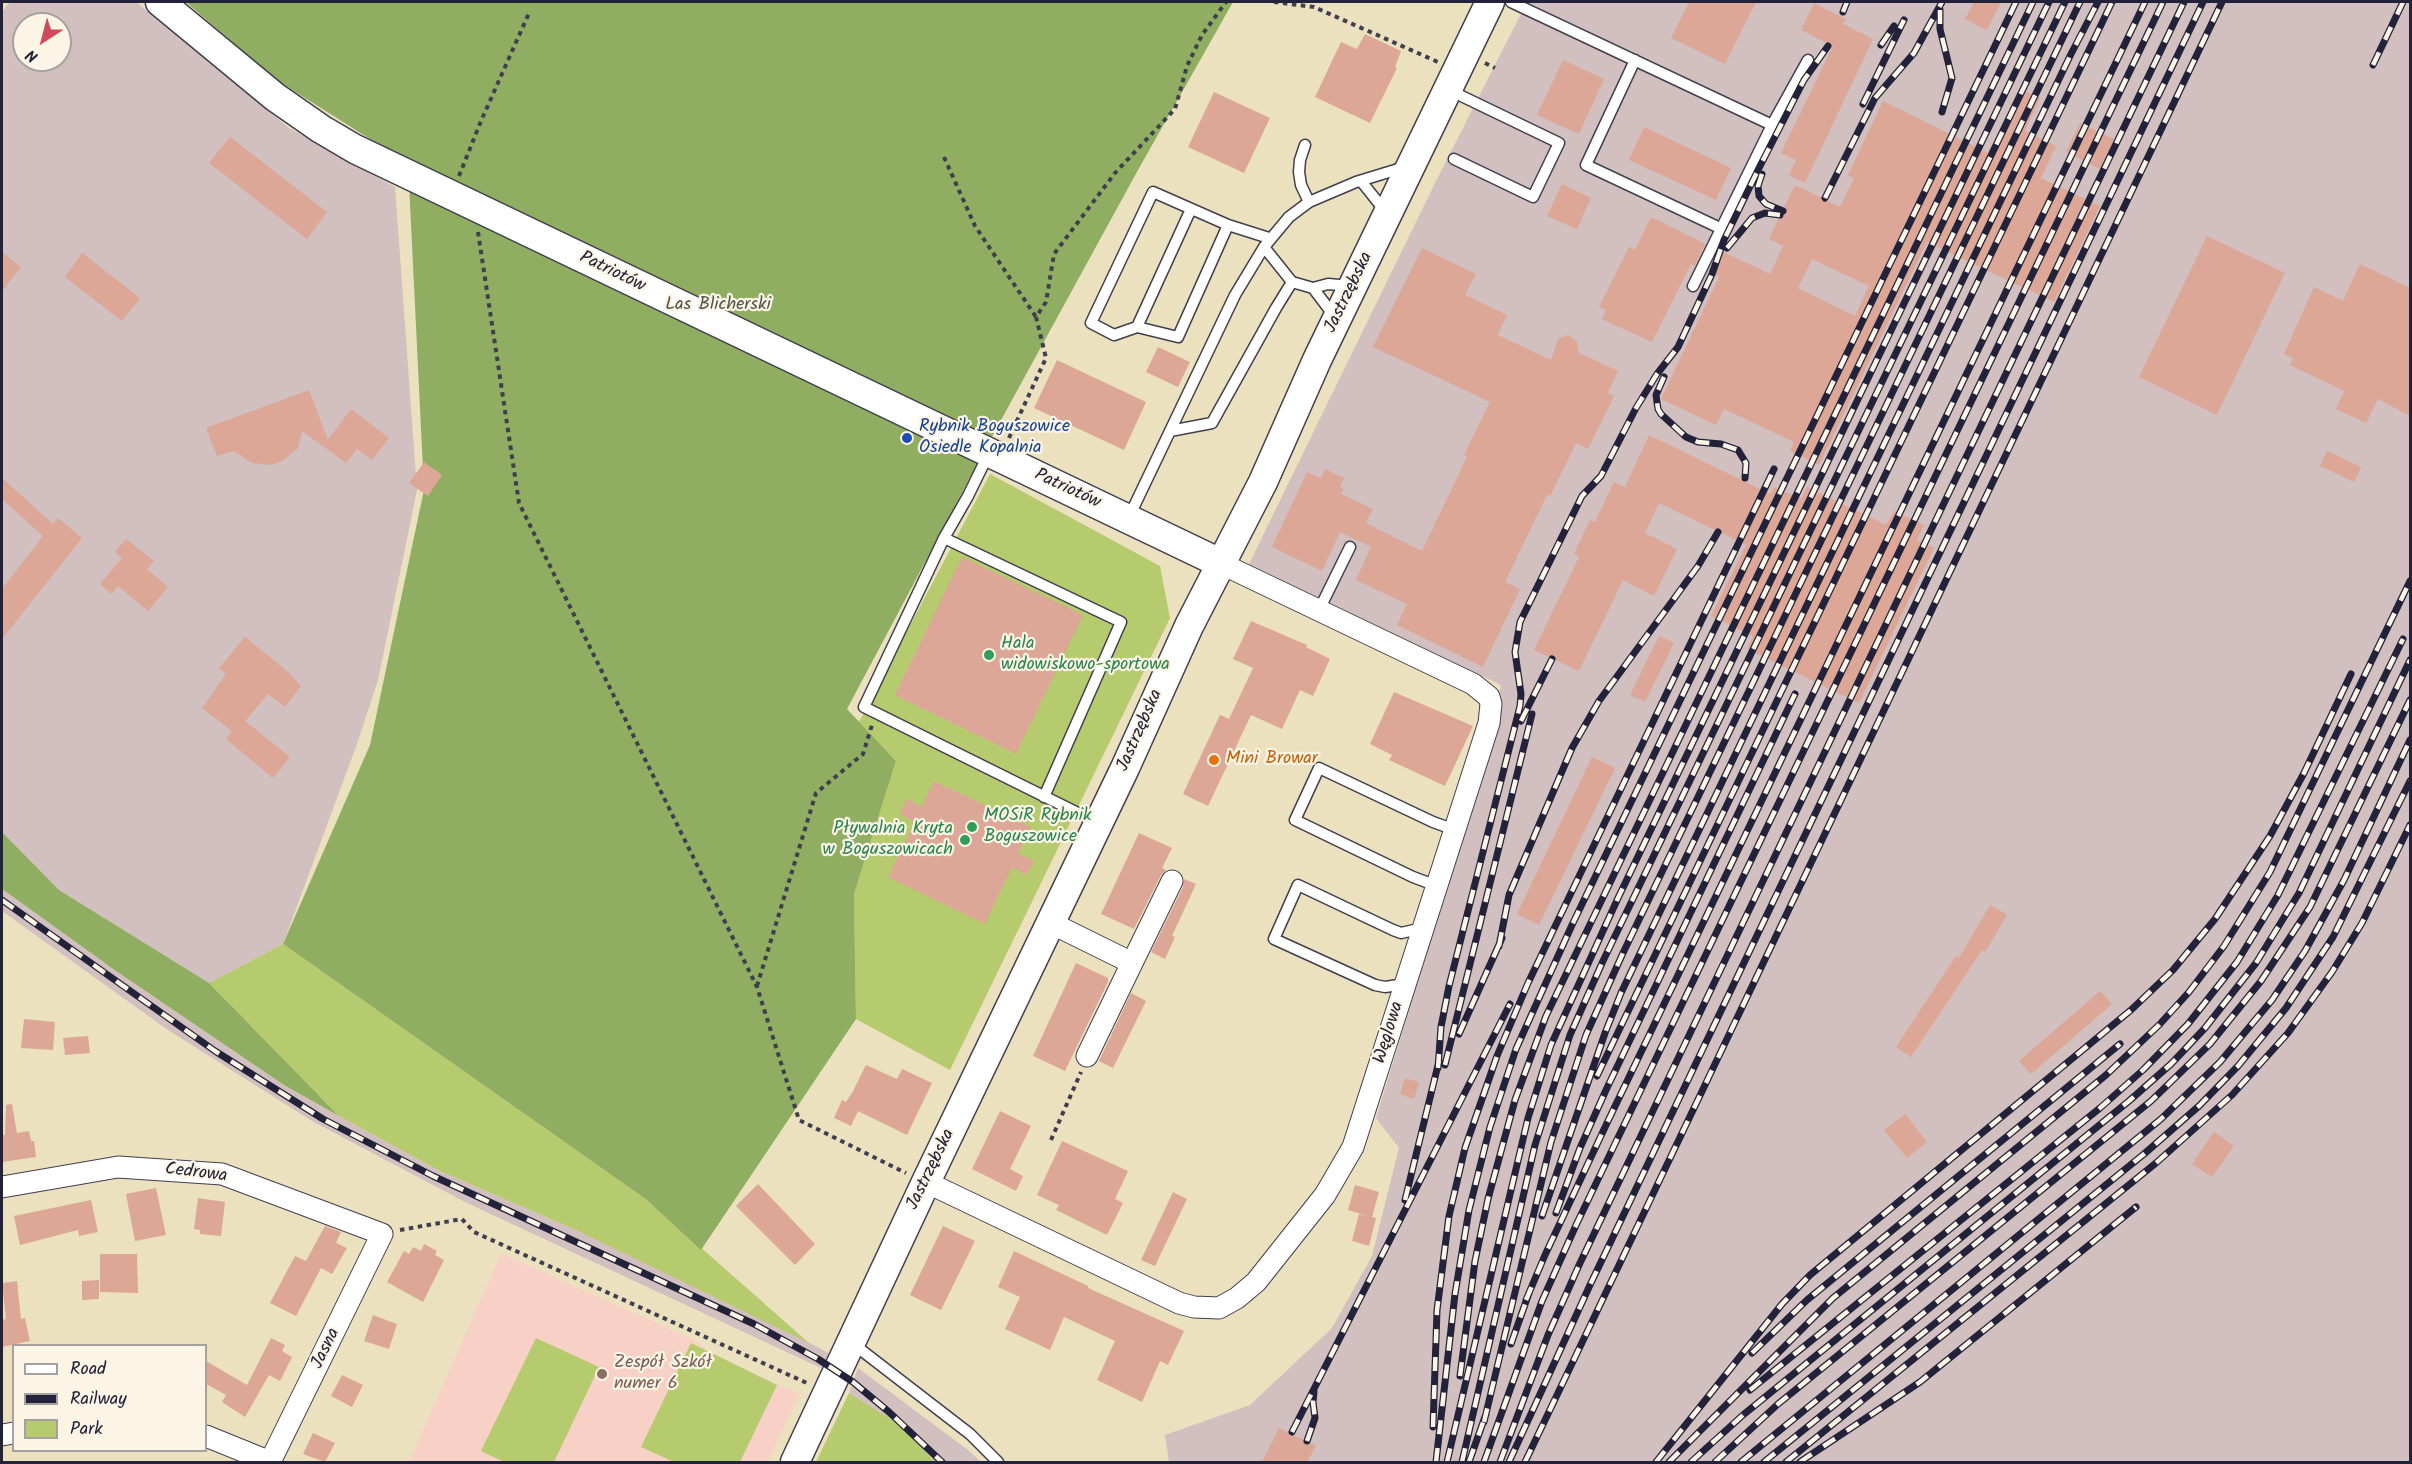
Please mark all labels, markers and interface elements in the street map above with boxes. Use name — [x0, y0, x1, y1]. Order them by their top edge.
north arrow — [12, 12, 72, 72]
text: N — [21, 42, 44, 68]
street label: Patriotów — [575, 248, 649, 298]
street label: Jastrzębska — [1321, 249, 1379, 337]
park label: Las Blicherski — [665, 295, 771, 317]
place label: Rybnik Boguszowice Osiedle Kopalnia — [919, 417, 1070, 460]
marker: Rybnik Boguszowice Osiedle Kopalnia — [900, 431, 914, 445]
street label: Patriotów — [1030, 465, 1104, 515]
place label: Hala widowiskowo-sportowa — [1001, 634, 1170, 676]
marker: Hala widowiskowo-sportowa — [982, 648, 996, 662]
street label: Jastrzębska — [1113, 687, 1169, 775]
place label: Mini Browar — [1226, 749, 1318, 771]
marker: Mini Browar — [1207, 753, 1221, 767]
place label: MOSiR Rybnik Boguszowice — [984, 806, 1092, 848]
place label: Pływalnia Kryta w Boguszowicach — [823, 819, 953, 862]
marker: MOSiR Rybnik Boguszowice — [965, 820, 979, 834]
marker: Pływalnia Kryta w Boguszowicach — [958, 833, 972, 847]
street label: Węglowa — [1370, 999, 1410, 1067]
street label: Jastrzębska — [903, 1126, 961, 1214]
street label: Cedrowa — [164, 1159, 228, 1189]
street label: Jasna — [308, 1325, 346, 1373]
legend — [12, 1344, 207, 1452]
place label: Zespół Szkół numer 6 — [614, 1353, 712, 1396]
text: Road — [70, 1355, 106, 1384]
marker: Zespół Szkół numer 6 — [595, 1367, 609, 1381]
text: Railway — [70, 1385, 127, 1414]
text: Park — [70, 1415, 103, 1444]

